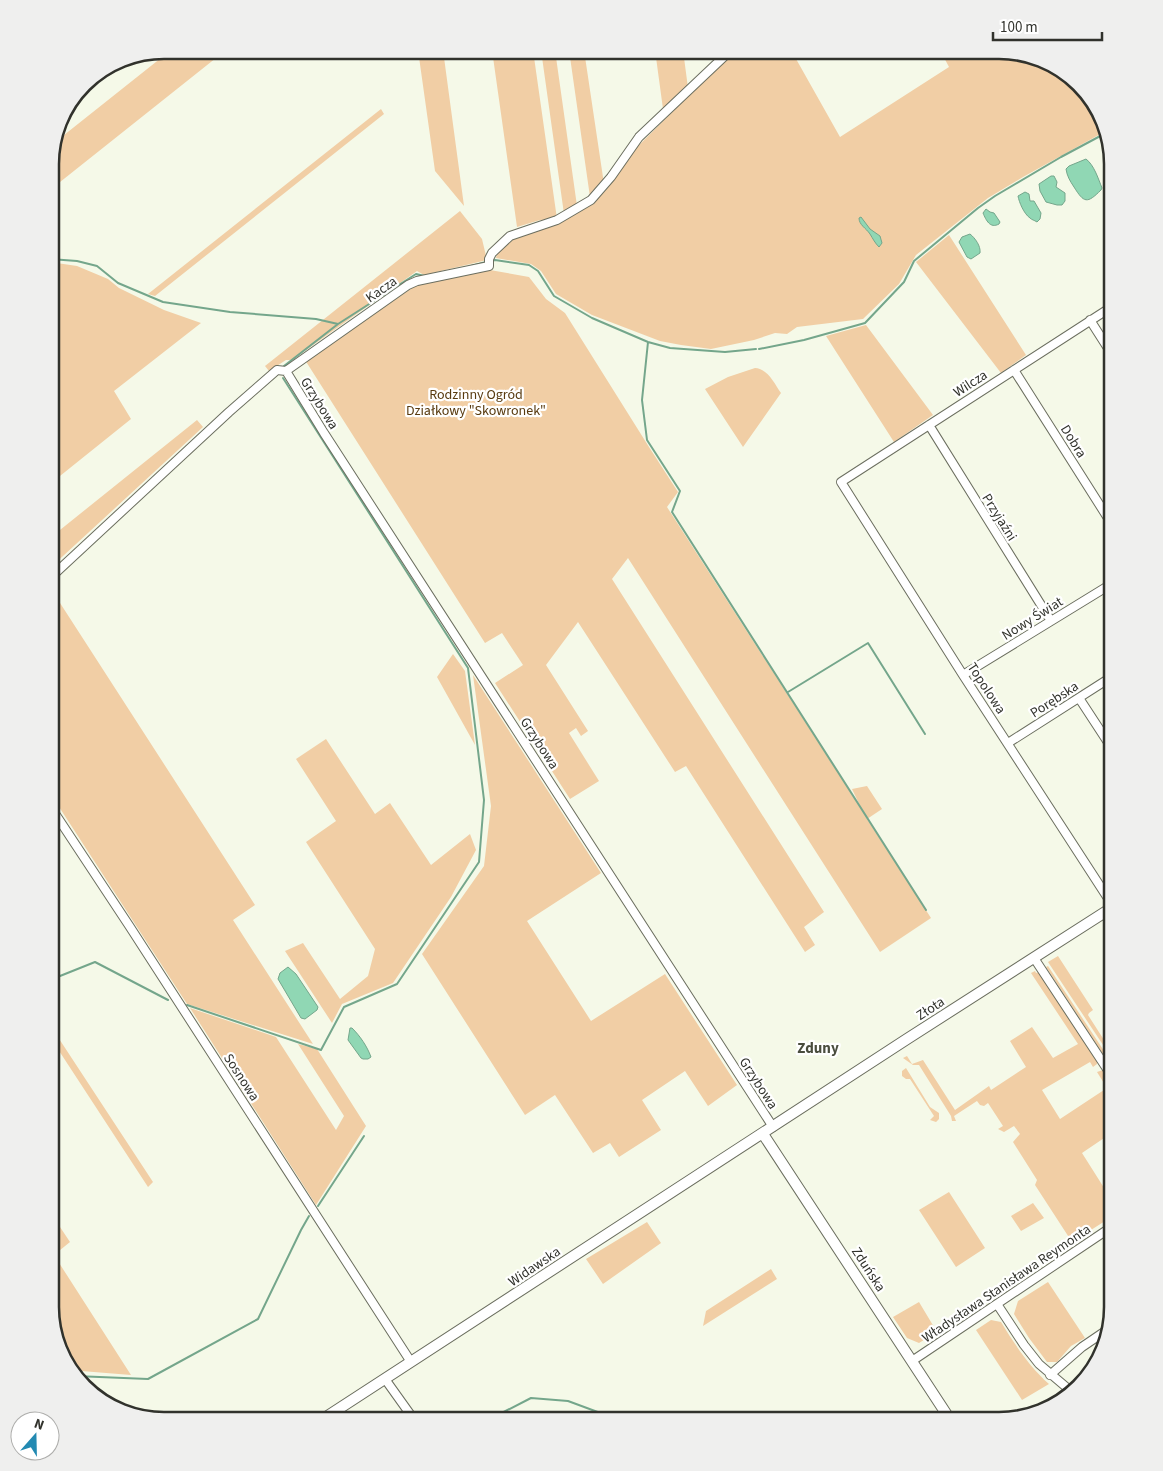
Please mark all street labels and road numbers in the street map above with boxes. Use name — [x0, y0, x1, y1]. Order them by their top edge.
street label: Kacza — [362, 272, 401, 308]
street label: Wilcza — [950, 365, 992, 402]
street label: Grzybowa — [295, 374, 343, 433]
street label: Dobra — [1055, 421, 1091, 462]
street label: Przyjaźni — [977, 490, 1022, 545]
street label: Nowy Świat — [998, 592, 1067, 646]
street label: Topolowa — [962, 659, 1010, 718]
street label: Porębska — [1026, 677, 1083, 723]
street label: Grzybowa — [515, 714, 563, 773]
street label: Złota — [912, 992, 949, 1026]
street label: Sosnowa — [218, 1050, 264, 1105]
street label: Grzybowa — [734, 1054, 782, 1113]
street label: Władysława Stanisława Reymonta — [918, 1220, 1095, 1348]
street label: Widawska — [504, 1242, 565, 1292]
street label: Zduńska — [846, 1243, 890, 1296]

